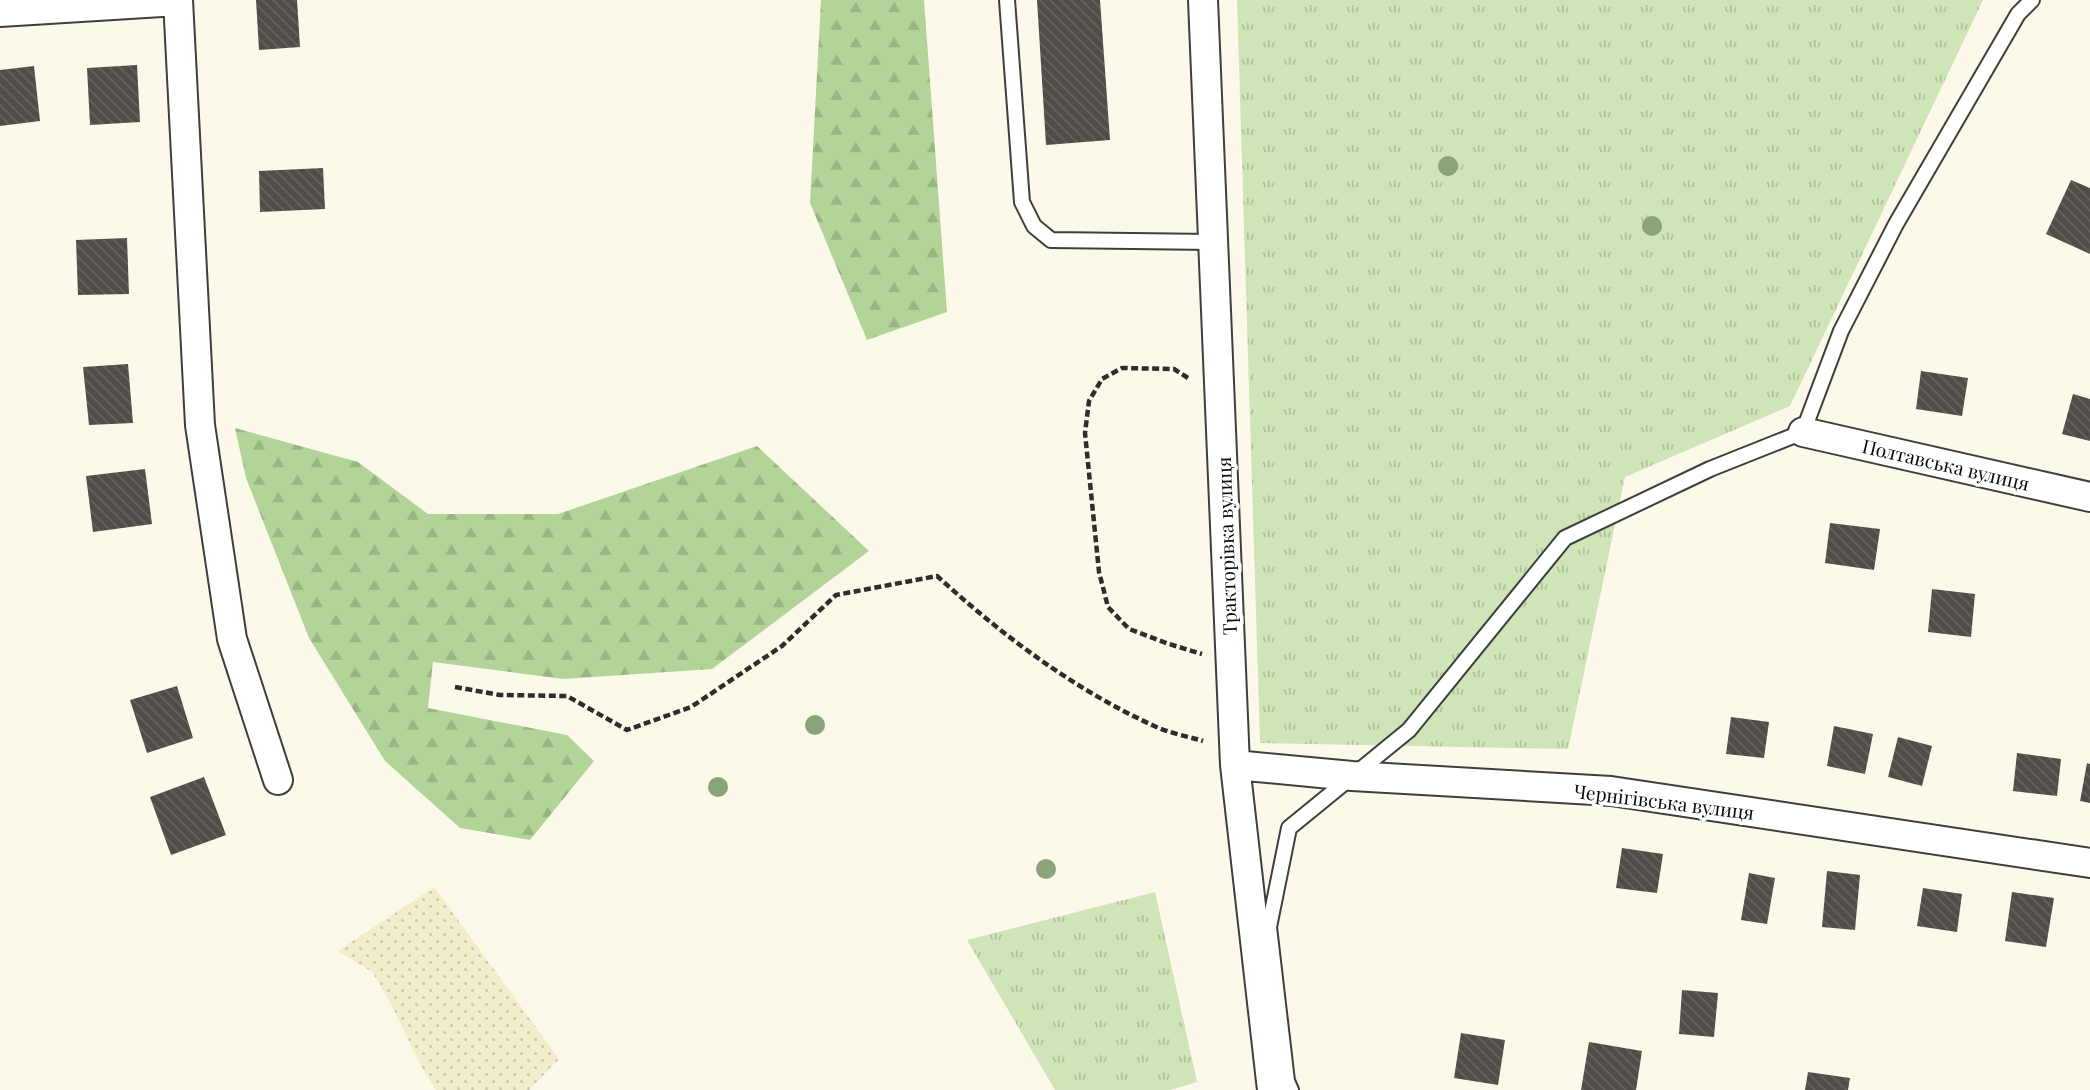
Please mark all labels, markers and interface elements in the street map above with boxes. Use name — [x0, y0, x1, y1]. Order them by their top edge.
street label: Полтавська вулиця — [1860, 432, 2032, 496]
street label: Тракторівка вулиця — [1210, 456, 1242, 636]
street label: Чернігівська вулиця — [1572, 777, 1756, 825]

